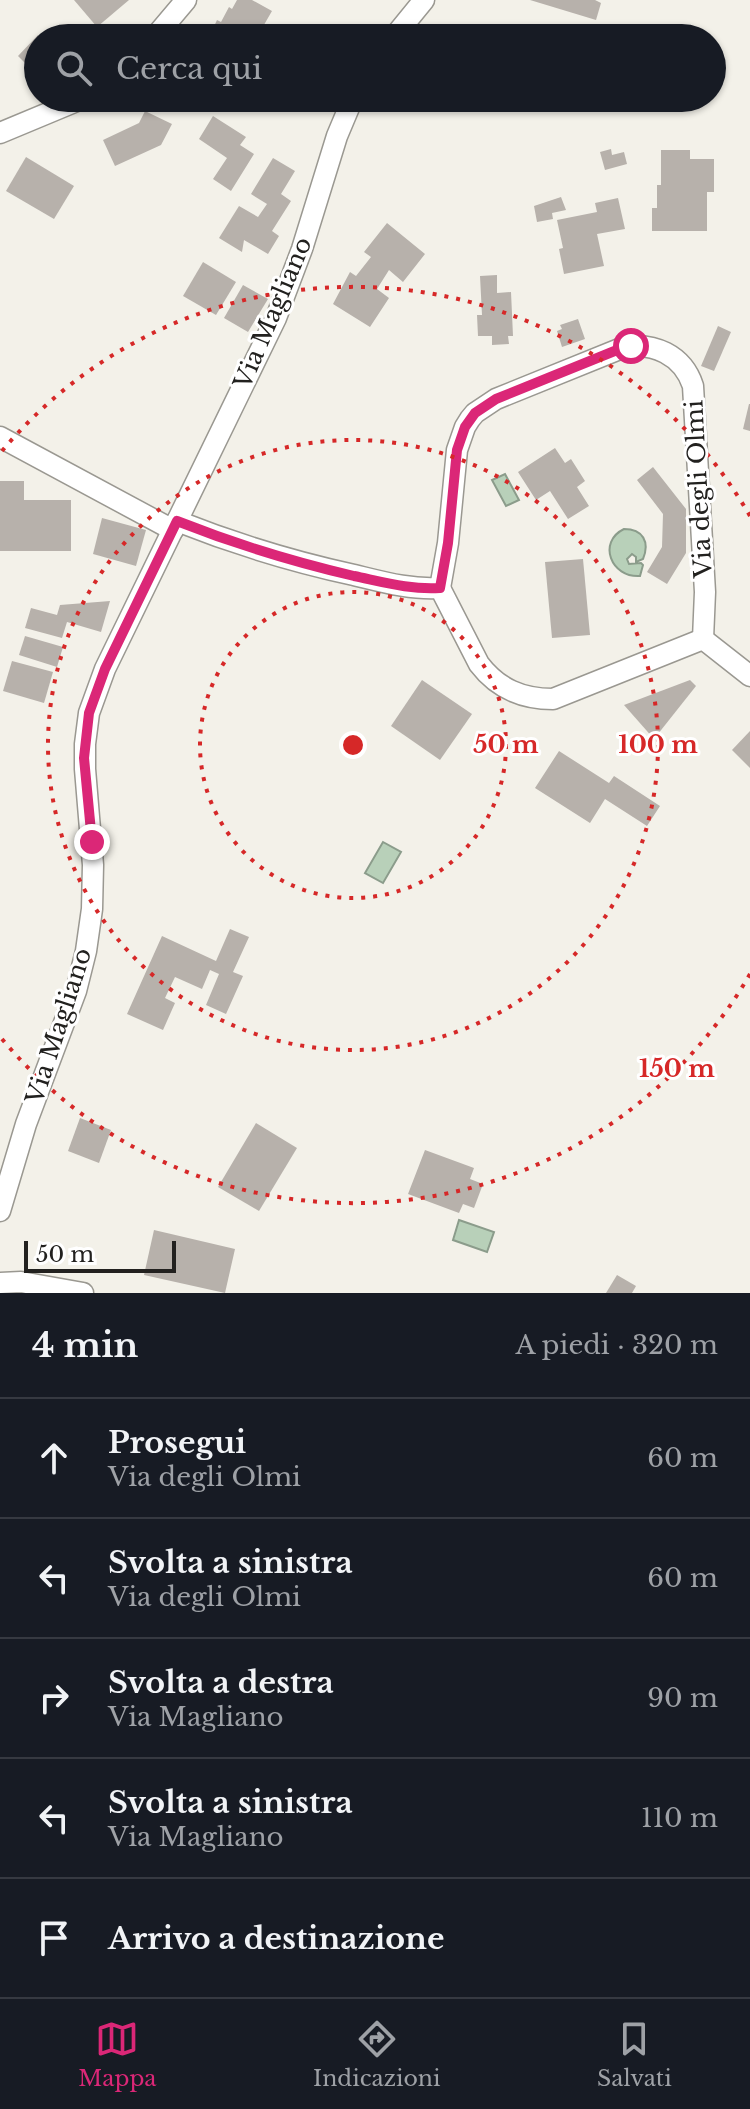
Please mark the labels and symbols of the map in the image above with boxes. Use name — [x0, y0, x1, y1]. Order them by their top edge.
street label: Via Magliano — [227, 233, 318, 394]
route start — [613, 328, 649, 364]
street label: Via degli Olmi — [679, 399, 718, 580]
text: 50 m — [473, 730, 539, 759]
text: 100 m — [618, 730, 698, 759]
centre of rings — [339, 731, 367, 759]
route end — [74, 824, 110, 860]
street label: Via Magliano — [19, 944, 97, 1108]
text: 150 m — [639, 1054, 715, 1083]
scale bar — [24, 1237, 176, 1273]

